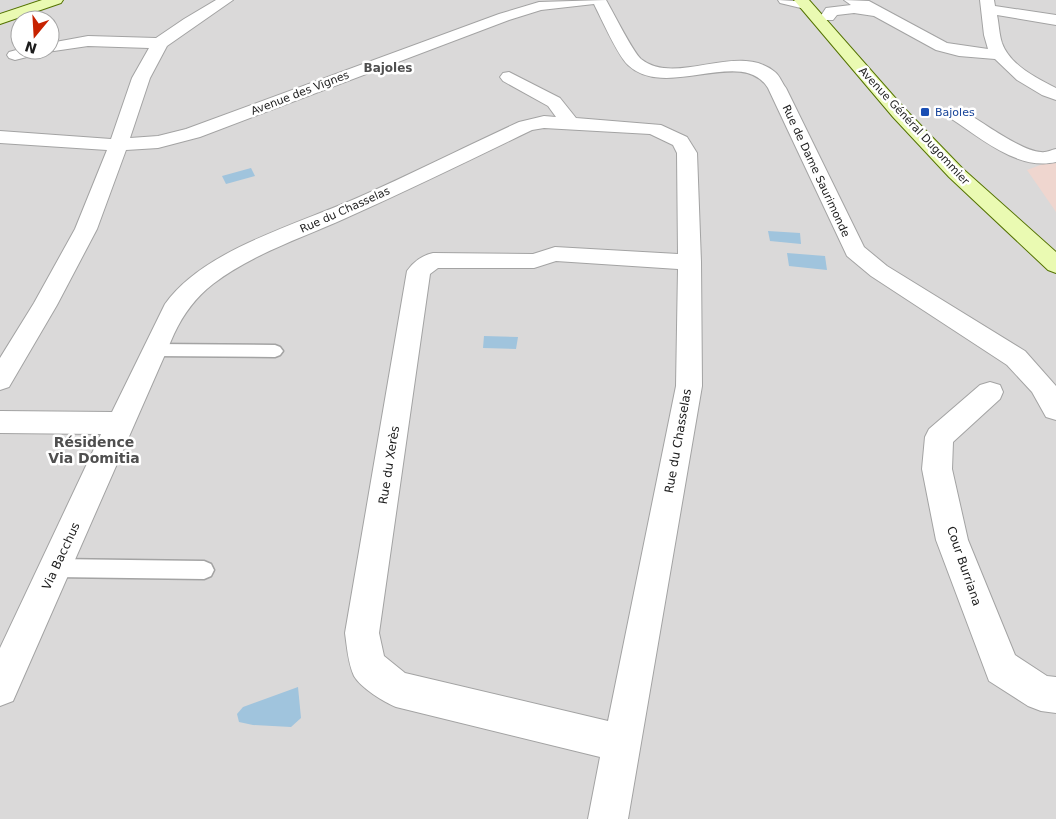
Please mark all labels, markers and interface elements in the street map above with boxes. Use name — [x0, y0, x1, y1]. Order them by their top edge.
north arrow — [10, 10, 60, 60]
text: N — [23, 38, 39, 57]
district label: Bajoles — [364, 61, 413, 75]
street label: Avenue Général Dugommier — [856, 64, 972, 188]
street label: Avenue des Vignes — [249, 68, 351, 118]
street label: Rue de Dame Saurimonde — [780, 103, 852, 239]
marker: Bajoles — [919, 106, 931, 118]
place label: Bajoles — [935, 106, 975, 119]
street label: Rue du Chasselas — [298, 184, 392, 236]
street label: Rue du Chasselas — [662, 388, 694, 494]
street label: Rue du Xerès — [376, 425, 402, 505]
district label: Résidence Via Domitia — [48, 434, 140, 466]
street label: Via Bacchus — [39, 520, 83, 592]
street label: Cour Burriana — [944, 524, 984, 608]

